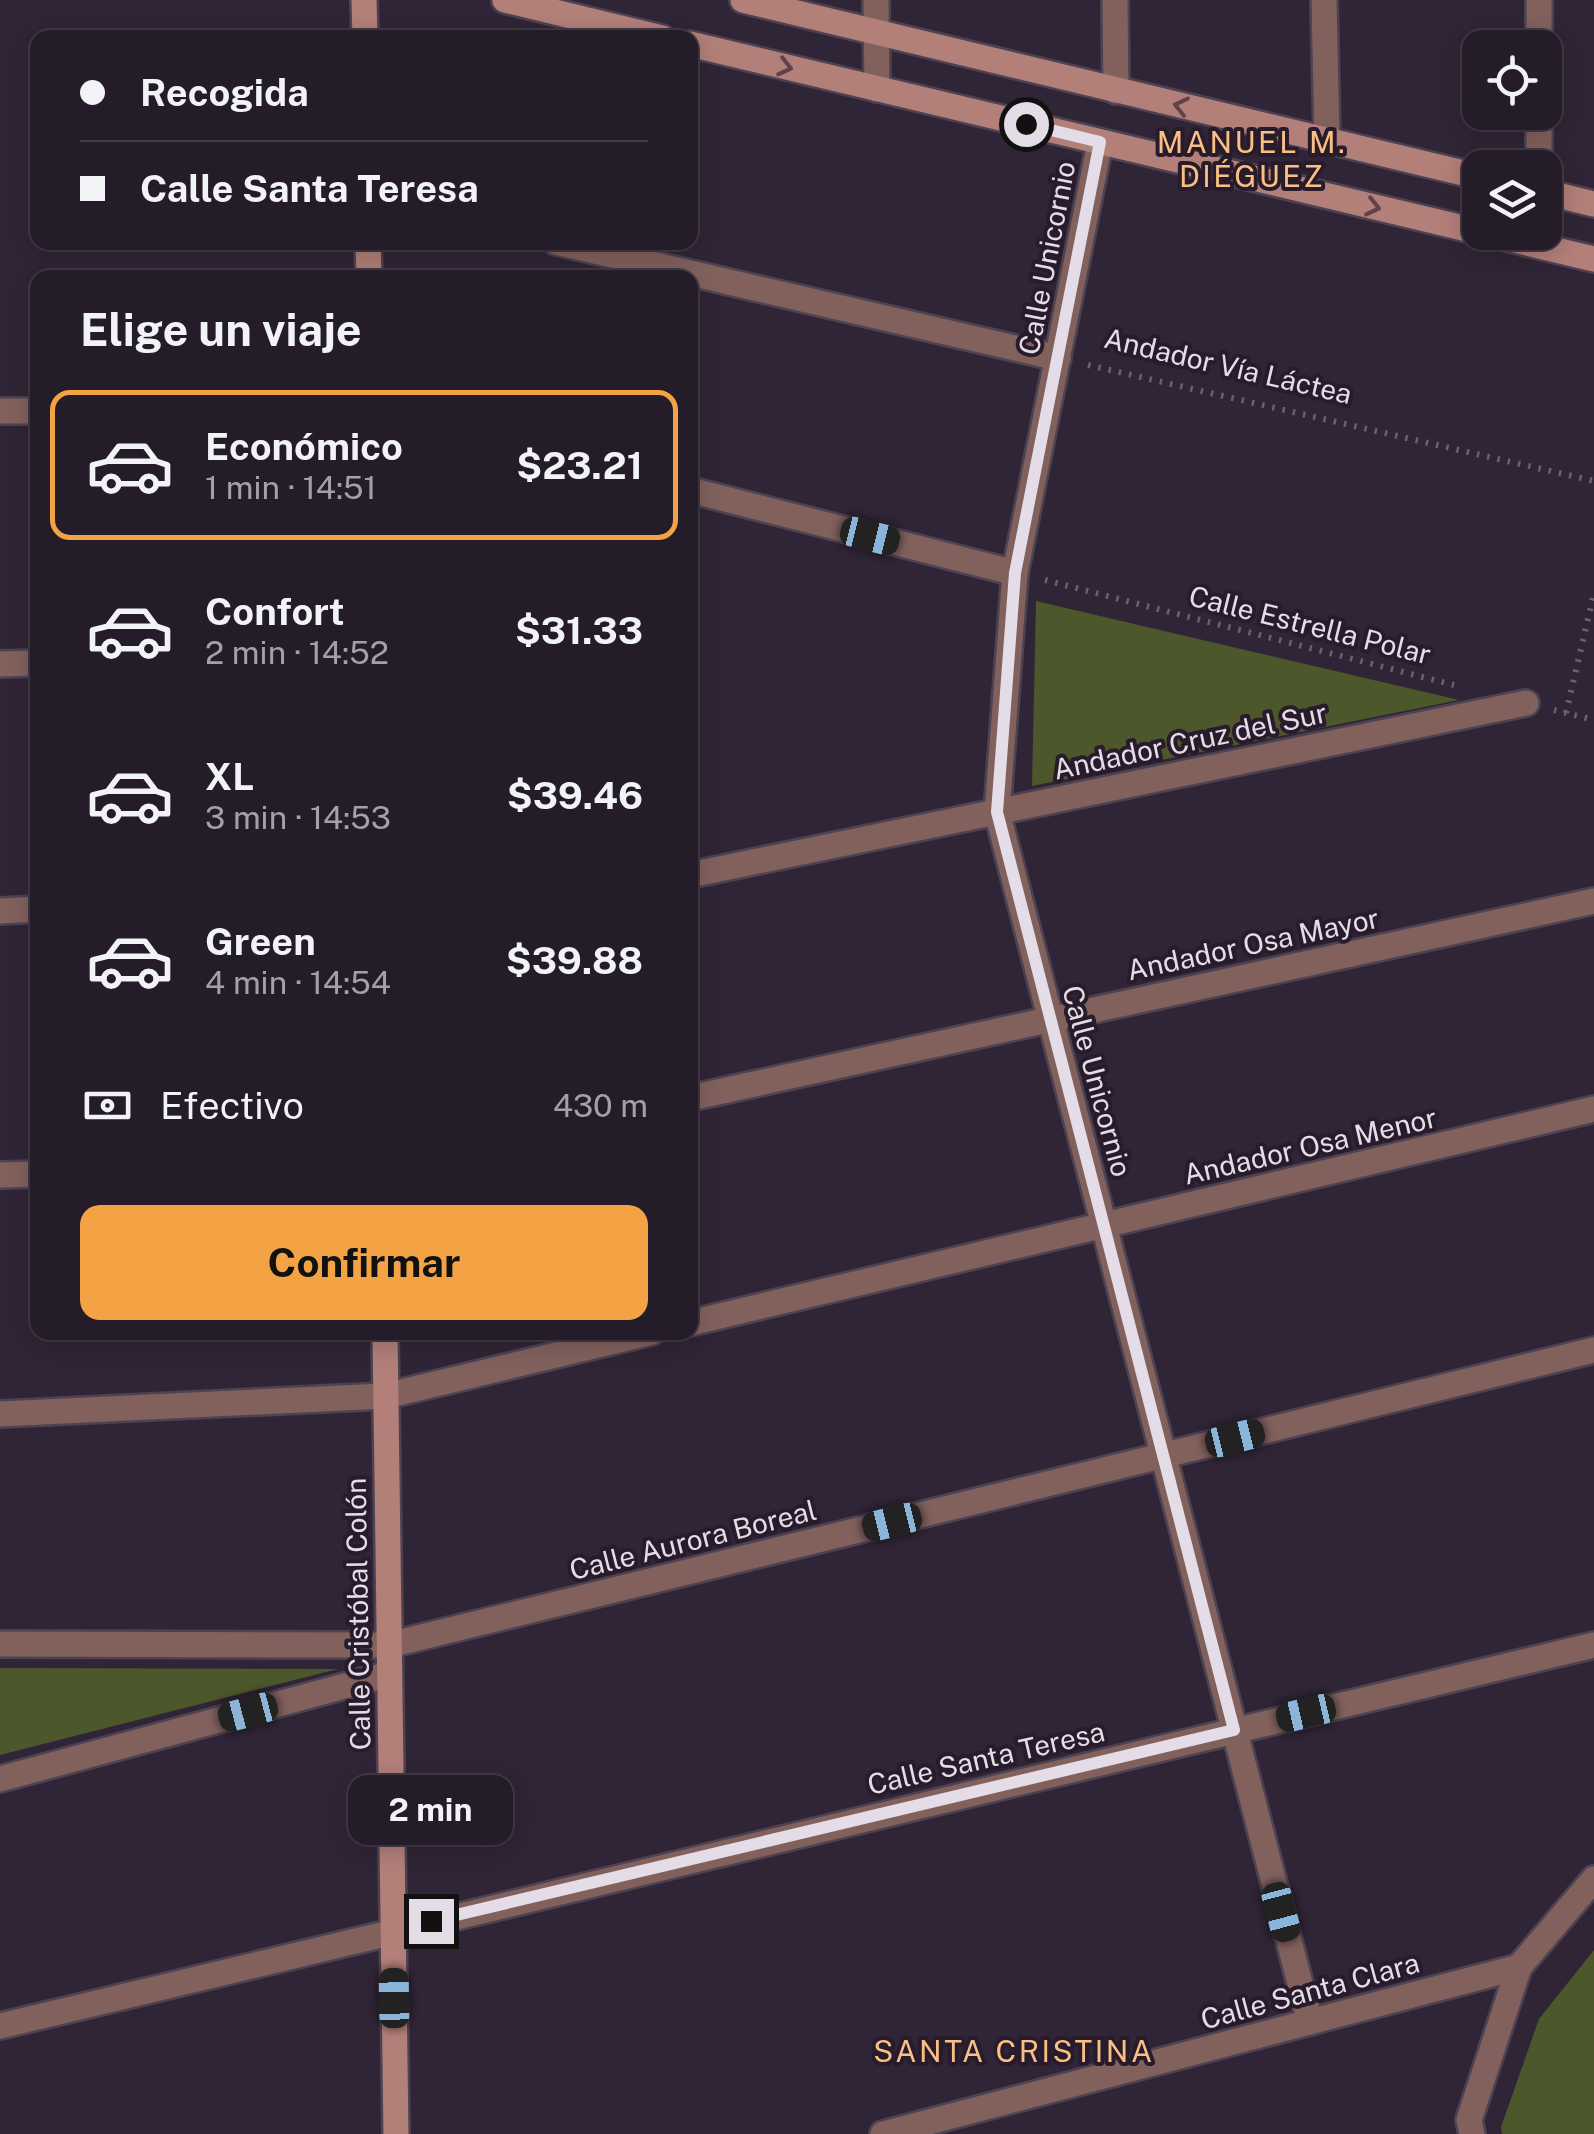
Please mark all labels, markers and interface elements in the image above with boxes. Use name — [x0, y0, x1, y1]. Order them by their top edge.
map controls — [1462, 30, 1562, 250]
button: locate — [1462, 30, 1562, 130]
one-way arrow — [776, 55, 793, 76]
text: Recogida — [140, 70, 309, 115]
one-way arrow — [1173, 96, 1190, 117]
route start — [1004, 102, 1049, 147]
district label: MANUEL M. DIÉGUEZ — [1157, 124, 1347, 194]
button: layers — [1462, 150, 1562, 250]
street label: Calle Unicornio — [1012, 158, 1081, 357]
text: Calle Santa Teresa — [140, 166, 479, 211]
one-way arrow — [1364, 195, 1381, 216]
text: Elige un viaje — [80, 303, 362, 356]
street label: Andador Vía Láctea — [1101, 321, 1355, 410]
icon: car — [85, 420, 175, 510]
text: Económico — [205, 424, 403, 469]
text: $23.21 — [516, 443, 643, 488]
text: 1 min · 14:51 — [205, 469, 377, 506]
car — [837, 514, 903, 558]
street label: Calle Estrella Polar — [1186, 578, 1435, 671]
icon: car — [85, 585, 175, 675]
text: Confort — [205, 589, 345, 634]
text: $31.33 — [515, 608, 643, 653]
text: 2 min · 14:52 — [205, 634, 389, 671]
street label: Andador Cruz del Sur — [1050, 695, 1330, 786]
icon: car — [85, 750, 175, 840]
text: XL — [205, 754, 254, 799]
text: $39.46 — [507, 773, 643, 818]
text: 3 min · 14:53 — [205, 799, 391, 836]
street label: Andador Osa Mayor — [1124, 901, 1382, 986]
icon: car — [85, 915, 175, 1005]
text: Green — [205, 919, 316, 964]
text: $39.88 — [506, 938, 643, 983]
text: 4 min · 14:54 — [205, 964, 391, 1001]
street label: Calle Unicornio — [1056, 982, 1139, 1180]
icon: cash — [80, 1078, 135, 1133]
text: Efectivo — [160, 1083, 304, 1128]
text: 430 m — [553, 1087, 648, 1124]
street label: Andador Osa Menor — [1180, 1100, 1440, 1191]
button: Confirmar — [80, 1205, 648, 1320]
car — [1202, 1416, 1268, 1460]
street label: Calle Cristóbal Colón — [339, 1478, 376, 1750]
street label: Calle Aurora Boreal — [566, 1493, 820, 1586]
car — [859, 1500, 925, 1544]
car — [215, 1690, 281, 1734]
car — [1273, 1692, 1339, 1734]
street label: Calle Santa Teresa — [864, 1714, 1108, 1801]
callout: 2 min — [348, 1776, 514, 1846]
text: 2 min — [389, 1791, 472, 1828]
car — [1259, 1879, 1303, 1945]
route end — [409, 1899, 454, 1944]
street label: Calle Santa Clara — [1197, 1945, 1423, 2036]
car — [378, 1968, 410, 2028]
district label: SANTA CRISTINA — [873, 2033, 1155, 2069]

